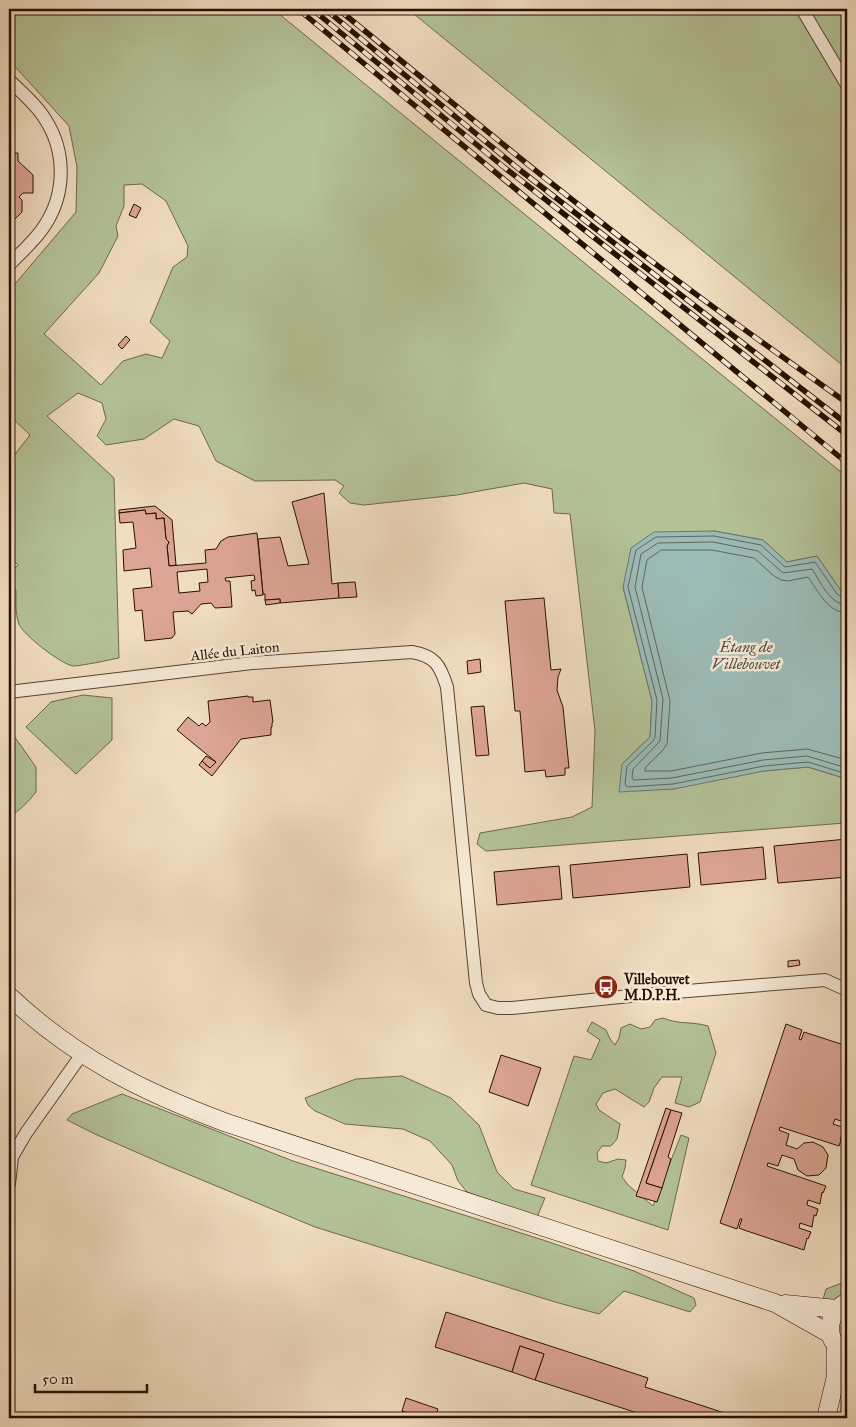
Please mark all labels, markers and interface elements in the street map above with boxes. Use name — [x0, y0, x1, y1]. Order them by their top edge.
water label: Étang de Villebouvet — [712, 637, 782, 673]
street label: Allée du Laiton — [189, 638, 281, 665]
place label: Villebouvet M.D.P.H. — [623, 971, 690, 1004]
bus stop icon: Villebouvet M.D.P.H. — [593, 974, 619, 1000]
scale bar — [35, 1362, 148, 1394]
text: 50 m — [42, 1370, 74, 1388]

